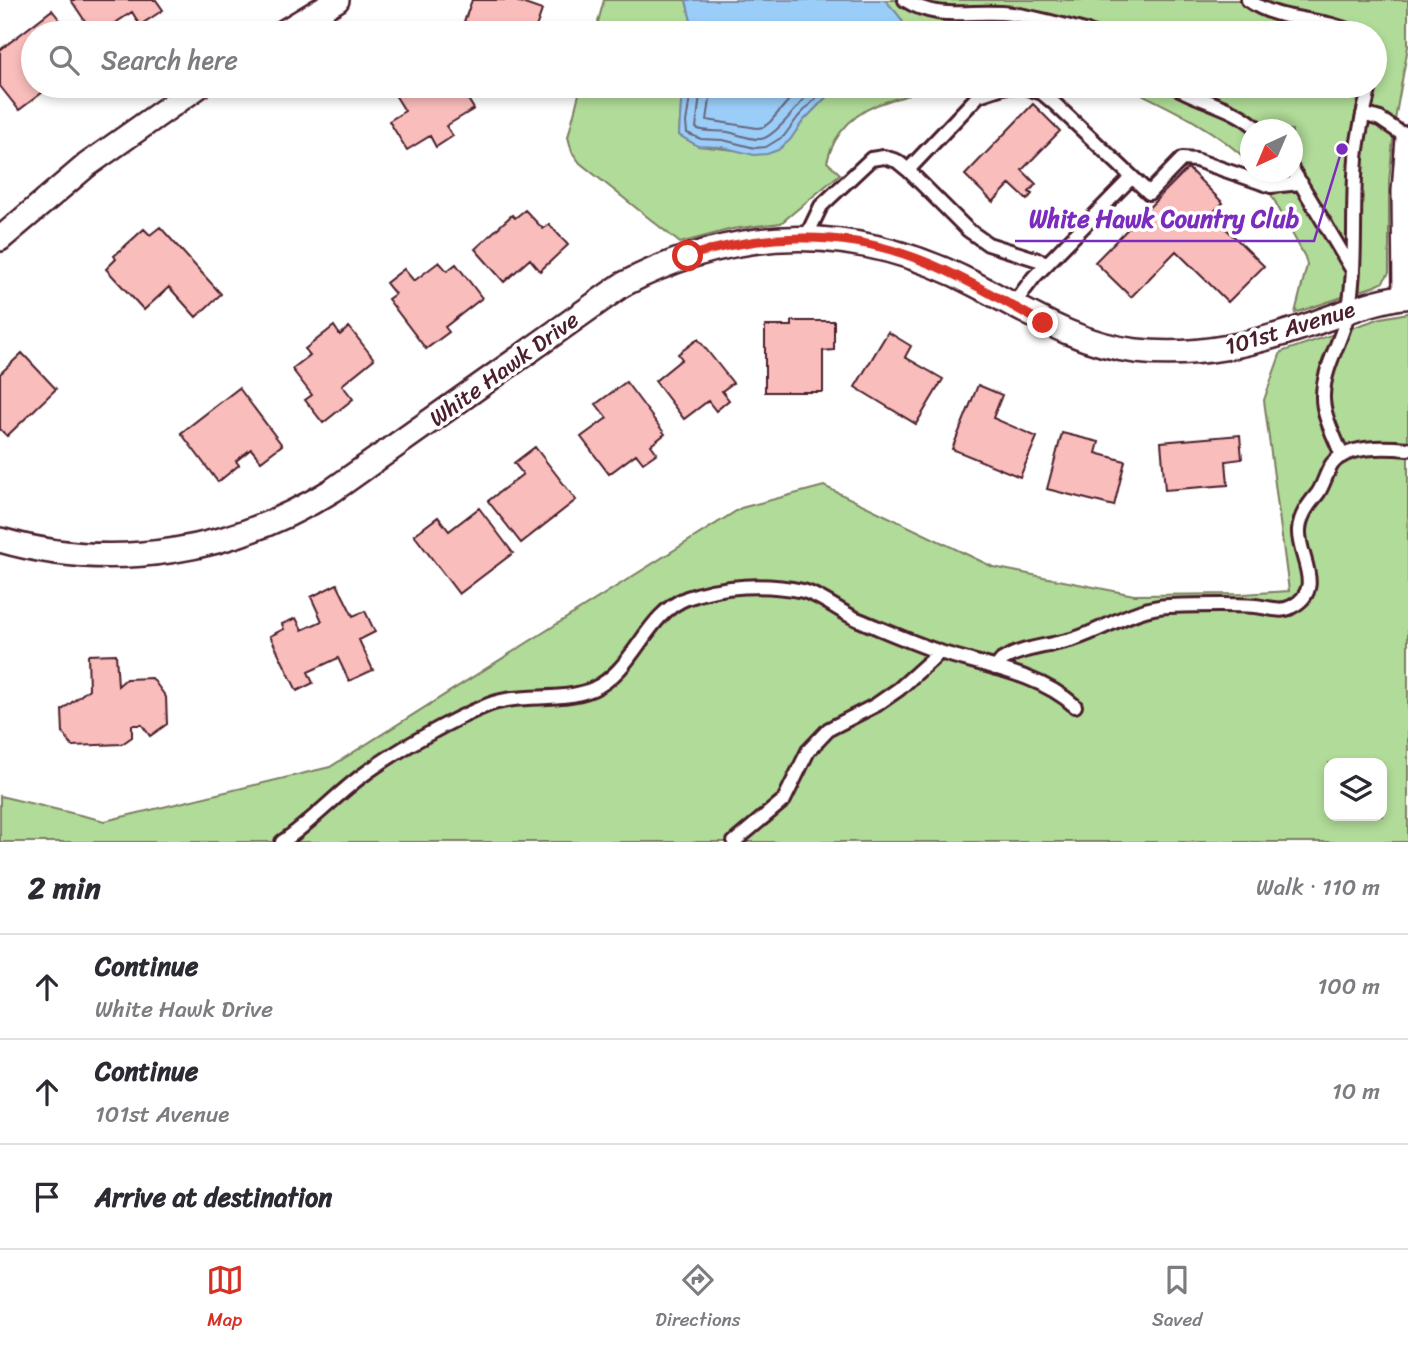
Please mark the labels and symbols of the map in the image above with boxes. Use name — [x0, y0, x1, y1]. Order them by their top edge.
north arrow — [1240, 119, 1303, 182]
callout: White Hawk Country Club — [1015, 196, 1314, 241]
text: White Hawk Country Club — [1029, 198, 1300, 240]
route start — [672, 240, 703, 271]
street label: 101st Avenue — [1220, 289, 1360, 367]
street label: White Hawk Drive — [420, 300, 588, 438]
route end — [1027, 307, 1058, 338]

